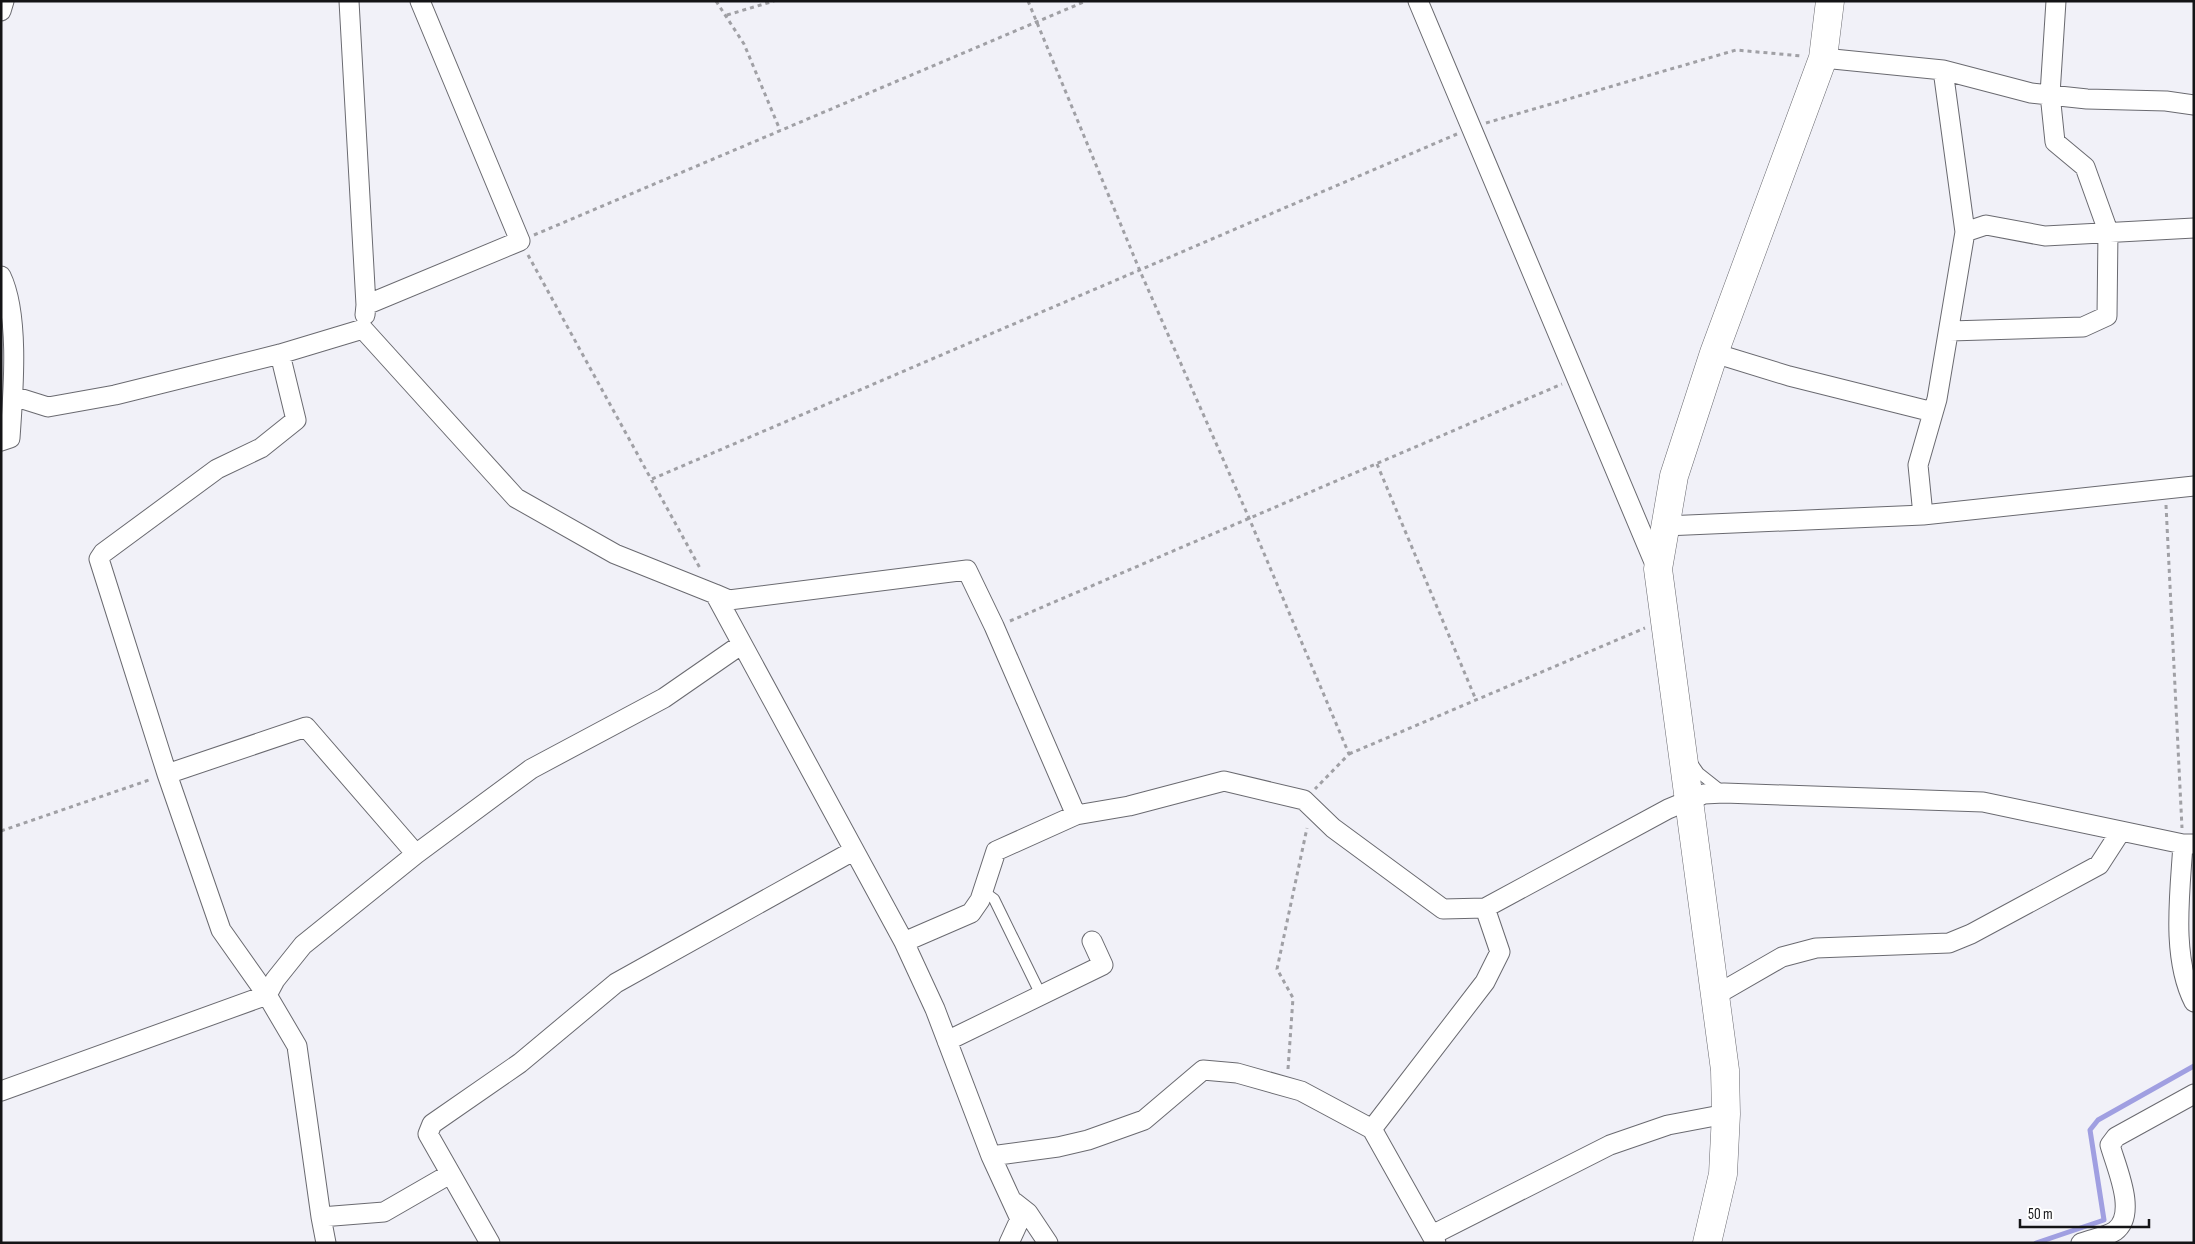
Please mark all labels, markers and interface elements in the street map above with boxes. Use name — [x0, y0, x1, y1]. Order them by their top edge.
scale bar — [2020, 1196, 2149, 1228]
text: 50 m — [2028, 1205, 2053, 1224]

